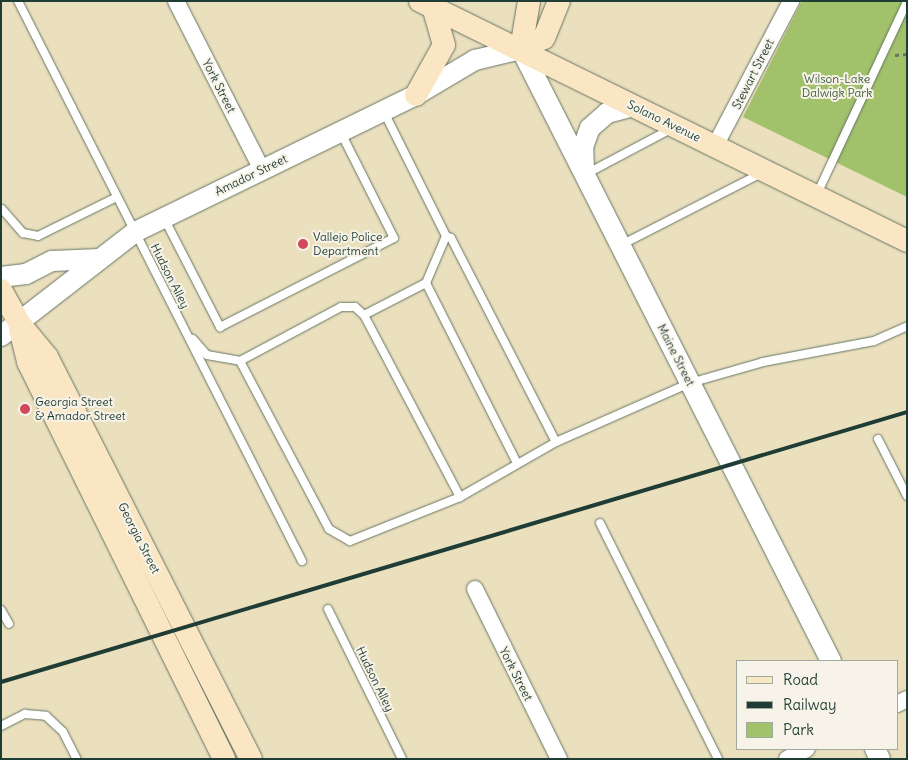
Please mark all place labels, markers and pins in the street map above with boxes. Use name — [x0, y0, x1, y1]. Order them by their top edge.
place label: Vallejo Police Department — [313, 230, 382, 258]
marker: Vallejo Police Department — [297, 238, 309, 250]
place label: Georgia Street & Amador Street — [35, 395, 126, 423]
marker: Georgia Street & Amador Street — [19, 403, 31, 415]

